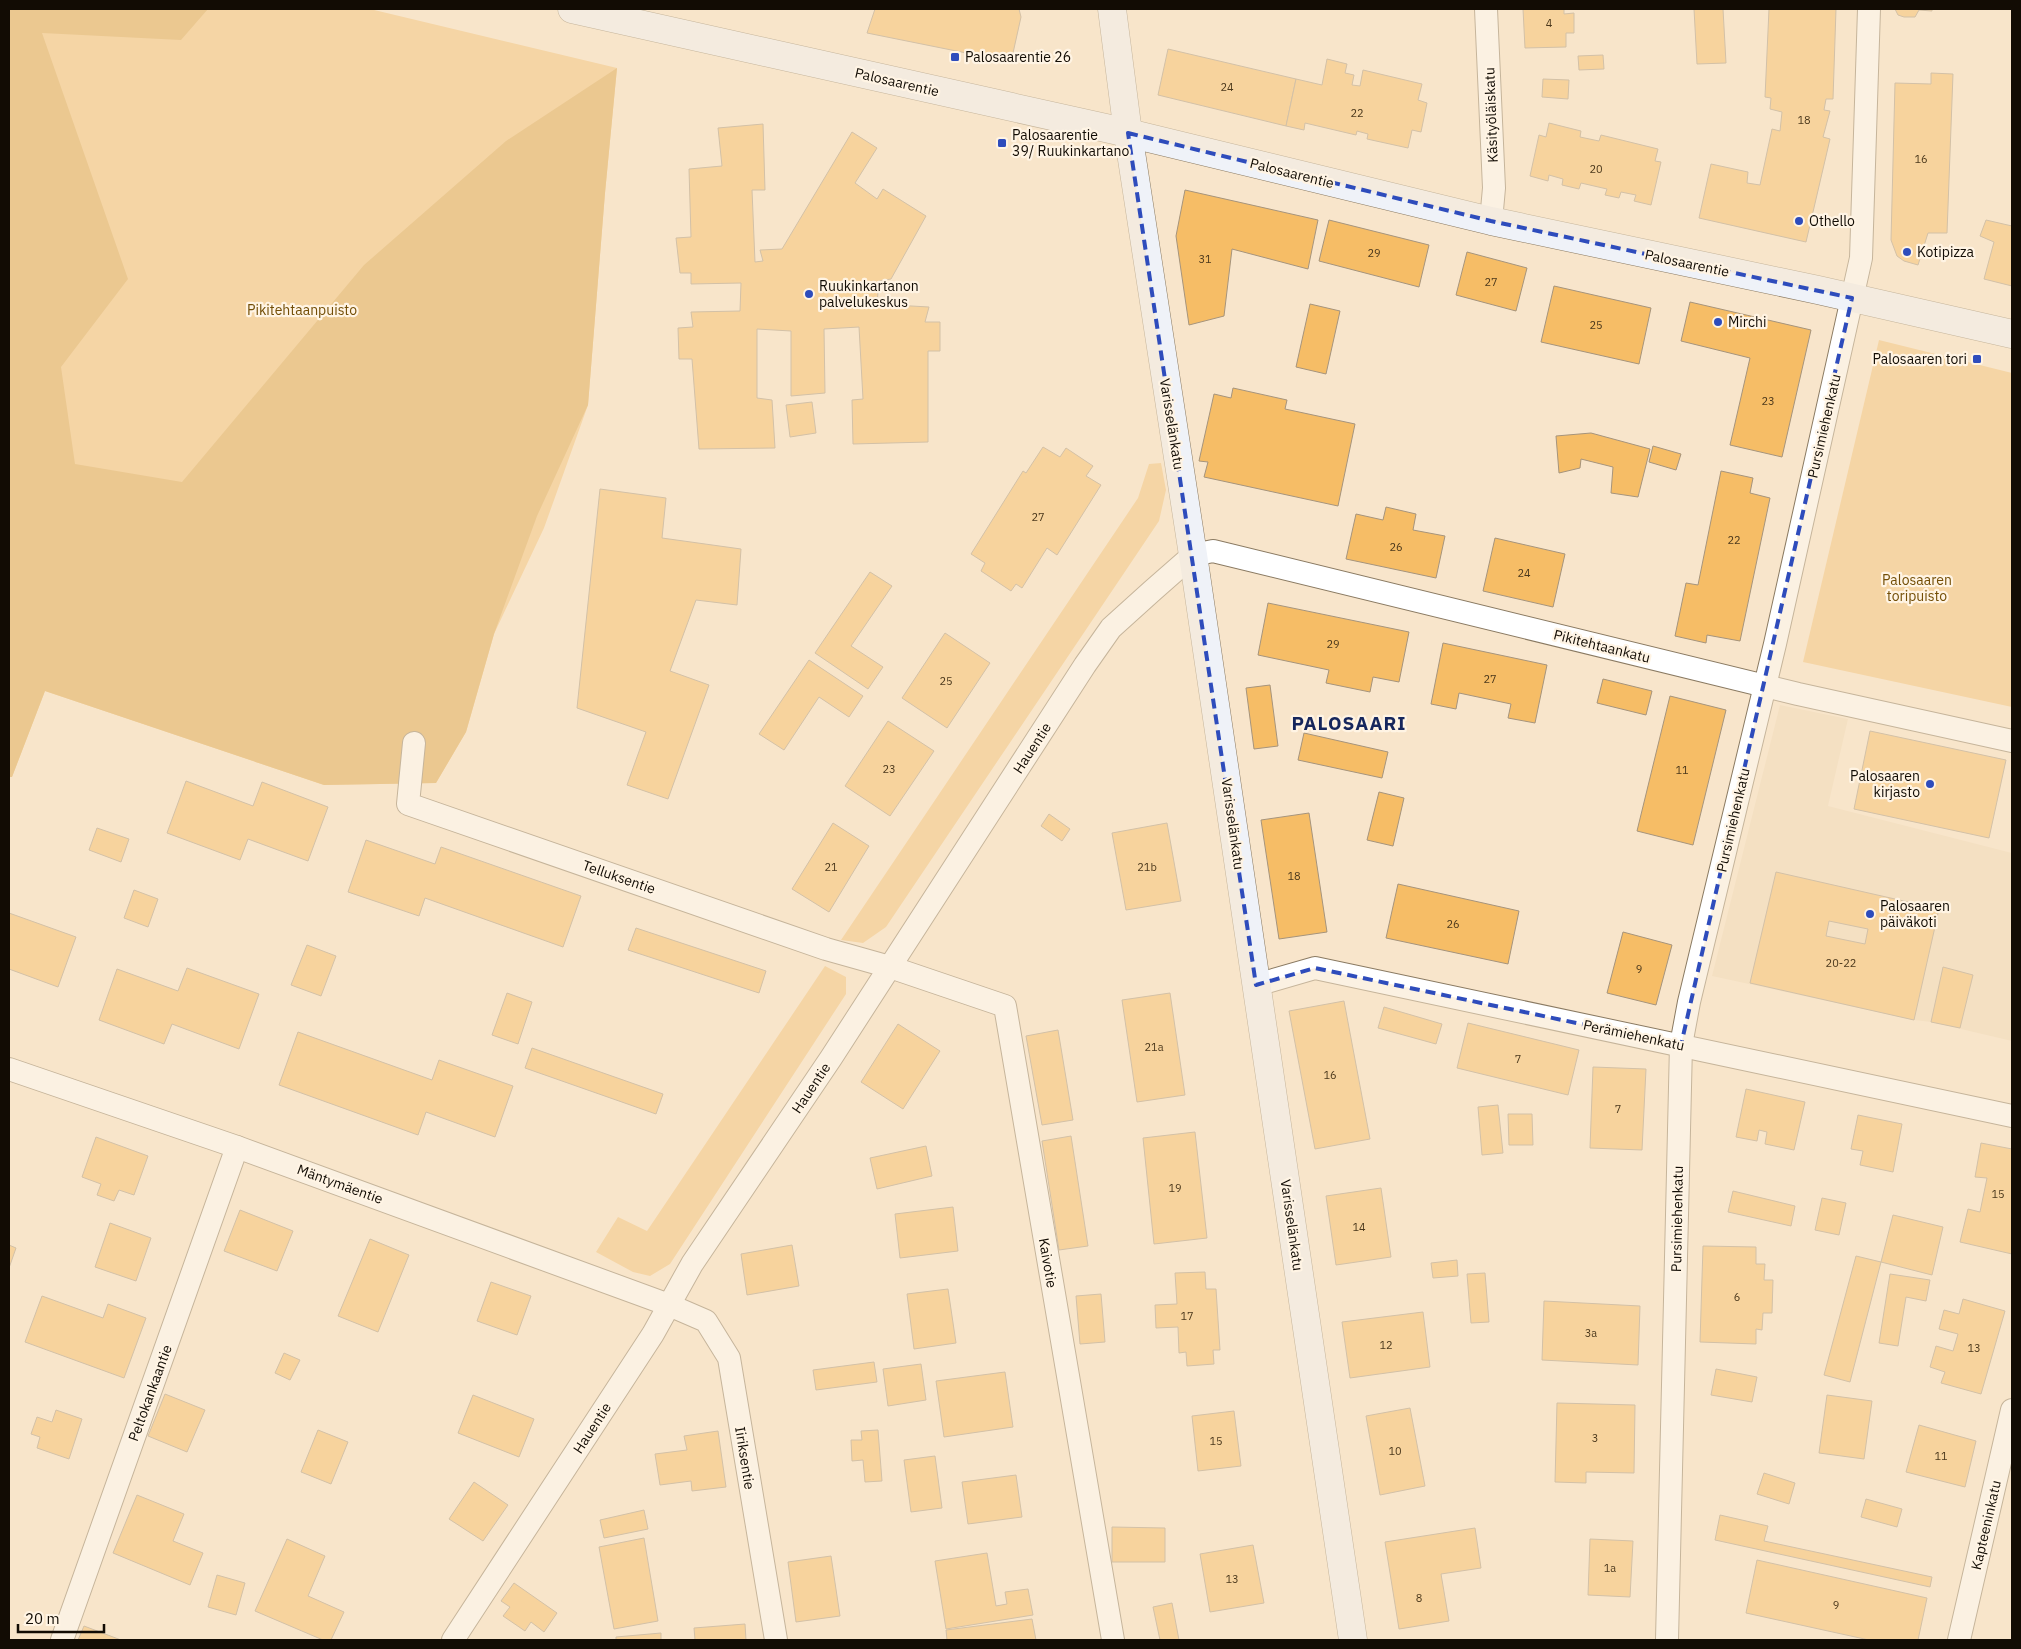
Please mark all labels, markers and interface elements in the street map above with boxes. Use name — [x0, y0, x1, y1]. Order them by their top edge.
house number: 4 — [1546, 16, 1553, 30]
place label: Palosaarentie 26 — [965, 48, 1071, 66]
marker: Palosaarentie 26 — [949, 51, 961, 63]
street label: Palosaarentie — [853, 64, 941, 101]
street label: Käsityöläiskatu — [1480, 67, 1502, 163]
house number: 24 — [1220, 80, 1234, 94]
house number: 22 — [1350, 106, 1364, 120]
house number: 18 — [1797, 113, 1811, 127]
place label: Palosaarentie 39/ Ruukinkartano — [1012, 126, 1129, 160]
marker: Palosaarentie 39/ Ruukinkartano — [996, 137, 1008, 149]
house number: 16 — [1914, 152, 1928, 166]
street label: Palosaarentie — [1248, 154, 1336, 192]
house number: 20 — [1589, 162, 1603, 176]
place label: Othello — [1809, 212, 1855, 230]
marker: Othello — [1793, 215, 1805, 227]
place label: Kotipizza — [1917, 243, 1974, 261]
street label: Palosaarentie — [1643, 245, 1731, 281]
house number: 29 — [1367, 246, 1381, 260]
marker: Kotipizza — [1901, 246, 1913, 258]
house number: 31 — [1198, 252, 1212, 266]
house number: 27 — [1484, 275, 1498, 289]
place label: Ruukinkartanon palvelukeskus — [819, 277, 919, 311]
marker: Ruukinkartanon palvelukeskus — [803, 288, 815, 300]
park label: Pikitehtaanpuisto — [247, 301, 357, 319]
place label: Mirchi — [1728, 313, 1766, 331]
marker: Mirchi — [1712, 316, 1724, 328]
house number: 25 — [1589, 318, 1603, 332]
place label: Palosaaren tori — [1872, 350, 1967, 368]
marker: Palosaaren tori — [1971, 353, 1983, 365]
street label: Pursimiehenkatu — [1803, 372, 1845, 480]
street label: Varisselänkatu — [1156, 377, 1188, 471]
house number: 23 — [1761, 394, 1775, 408]
house number: 27 — [1031, 510, 1045, 524]
house number: 22 — [1727, 533, 1741, 547]
house number: 26 — [1389, 540, 1403, 554]
house number: 24 — [1517, 566, 1531, 580]
park label: Palosaaren toripuisto — [1882, 571, 1952, 605]
street label: Pikitehtaankatu — [1552, 625, 1652, 667]
house number: 29 — [1326, 637, 1340, 651]
house number: 27 — [1483, 672, 1497, 686]
house number: 25 — [939, 674, 953, 688]
district label: PALOSAARI — [1292, 711, 1406, 735]
street label: Hauentie — [1009, 719, 1055, 777]
house number: 23 — [882, 762, 896, 776]
house number: 11 — [1675, 763, 1689, 777]
street label: Pursimiehenkatu — [1712, 766, 1754, 874]
place label: Palosaaren kirjasto — [1850, 767, 1920, 801]
street label: Varisselänkatu — [1218, 777, 1248, 871]
marker: Palosaaren kirjasto — [1924, 778, 1936, 790]
street label: Telluksentie — [580, 856, 658, 898]
house number: 21 — [824, 860, 838, 874]
house number: 21b — [1137, 860, 1157, 874]
house number: 18 — [1287, 869, 1301, 883]
place label: Palosaaren päiväkoti — [1880, 897, 1950, 931]
marker: Palosaaren päiväkoti — [1864, 908, 1876, 920]
house number: 26 — [1446, 917, 1460, 931]
house number: 20-22 — [1826, 956, 1856, 970]
house number: 9 — [1636, 962, 1642, 976]
street label: Perämiehenkatu — [1582, 1015, 1686, 1055]
house number: 21a — [1144, 1040, 1164, 1054]
house number: 7 — [1515, 1052, 1521, 1066]
street label: Hauentie — [788, 1059, 835, 1117]
house number: 16 — [1323, 1068, 1337, 1082]
house number: 7 — [1615, 1102, 1621, 1116]
street label: Mäntymäentie — [295, 1160, 386, 1208]
street label: Pursimiehenkatu — [1667, 1166, 1687, 1272]
street label: Varisselänkatu — [1277, 1178, 1307, 1272]
house number: 19 — [1168, 1181, 1182, 1195]
house number: 15 — [1991, 1187, 2005, 1201]
house number: 14 — [1352, 1220, 1366, 1234]
street label: Kaivotie — [1035, 1237, 1061, 1290]
house number: 6 — [1734, 1290, 1740, 1304]
house number: 17 — [1180, 1309, 1194, 1323]
house number: 3a — [1585, 1326, 1597, 1340]
house number: 12 — [1379, 1338, 1393, 1352]
house number: 13 — [1967, 1341, 1981, 1355]
street label: Peltokankaantie — [124, 1342, 176, 1444]
street label: Hauentie — [569, 1399, 615, 1457]
street label: Iiriksentie — [731, 1425, 759, 1491]
house number: 3 — [1592, 1431, 1598, 1445]
house number: 15 — [1209, 1434, 1223, 1448]
house number: 10 — [1388, 1444, 1402, 1458]
house number: 11 — [1934, 1449, 1948, 1463]
street label: Kapteeninkatu — [1967, 1478, 2005, 1572]
house number: 1a — [1604, 1561, 1616, 1575]
house number: 13 — [1225, 1572, 1239, 1586]
house number: 8 — [1416, 1591, 1422, 1605]
house number: 9 — [1833, 1598, 1839, 1612]
scale bar — [18, 1602, 104, 1634]
text: 20 m — [25, 1609, 60, 1628]

